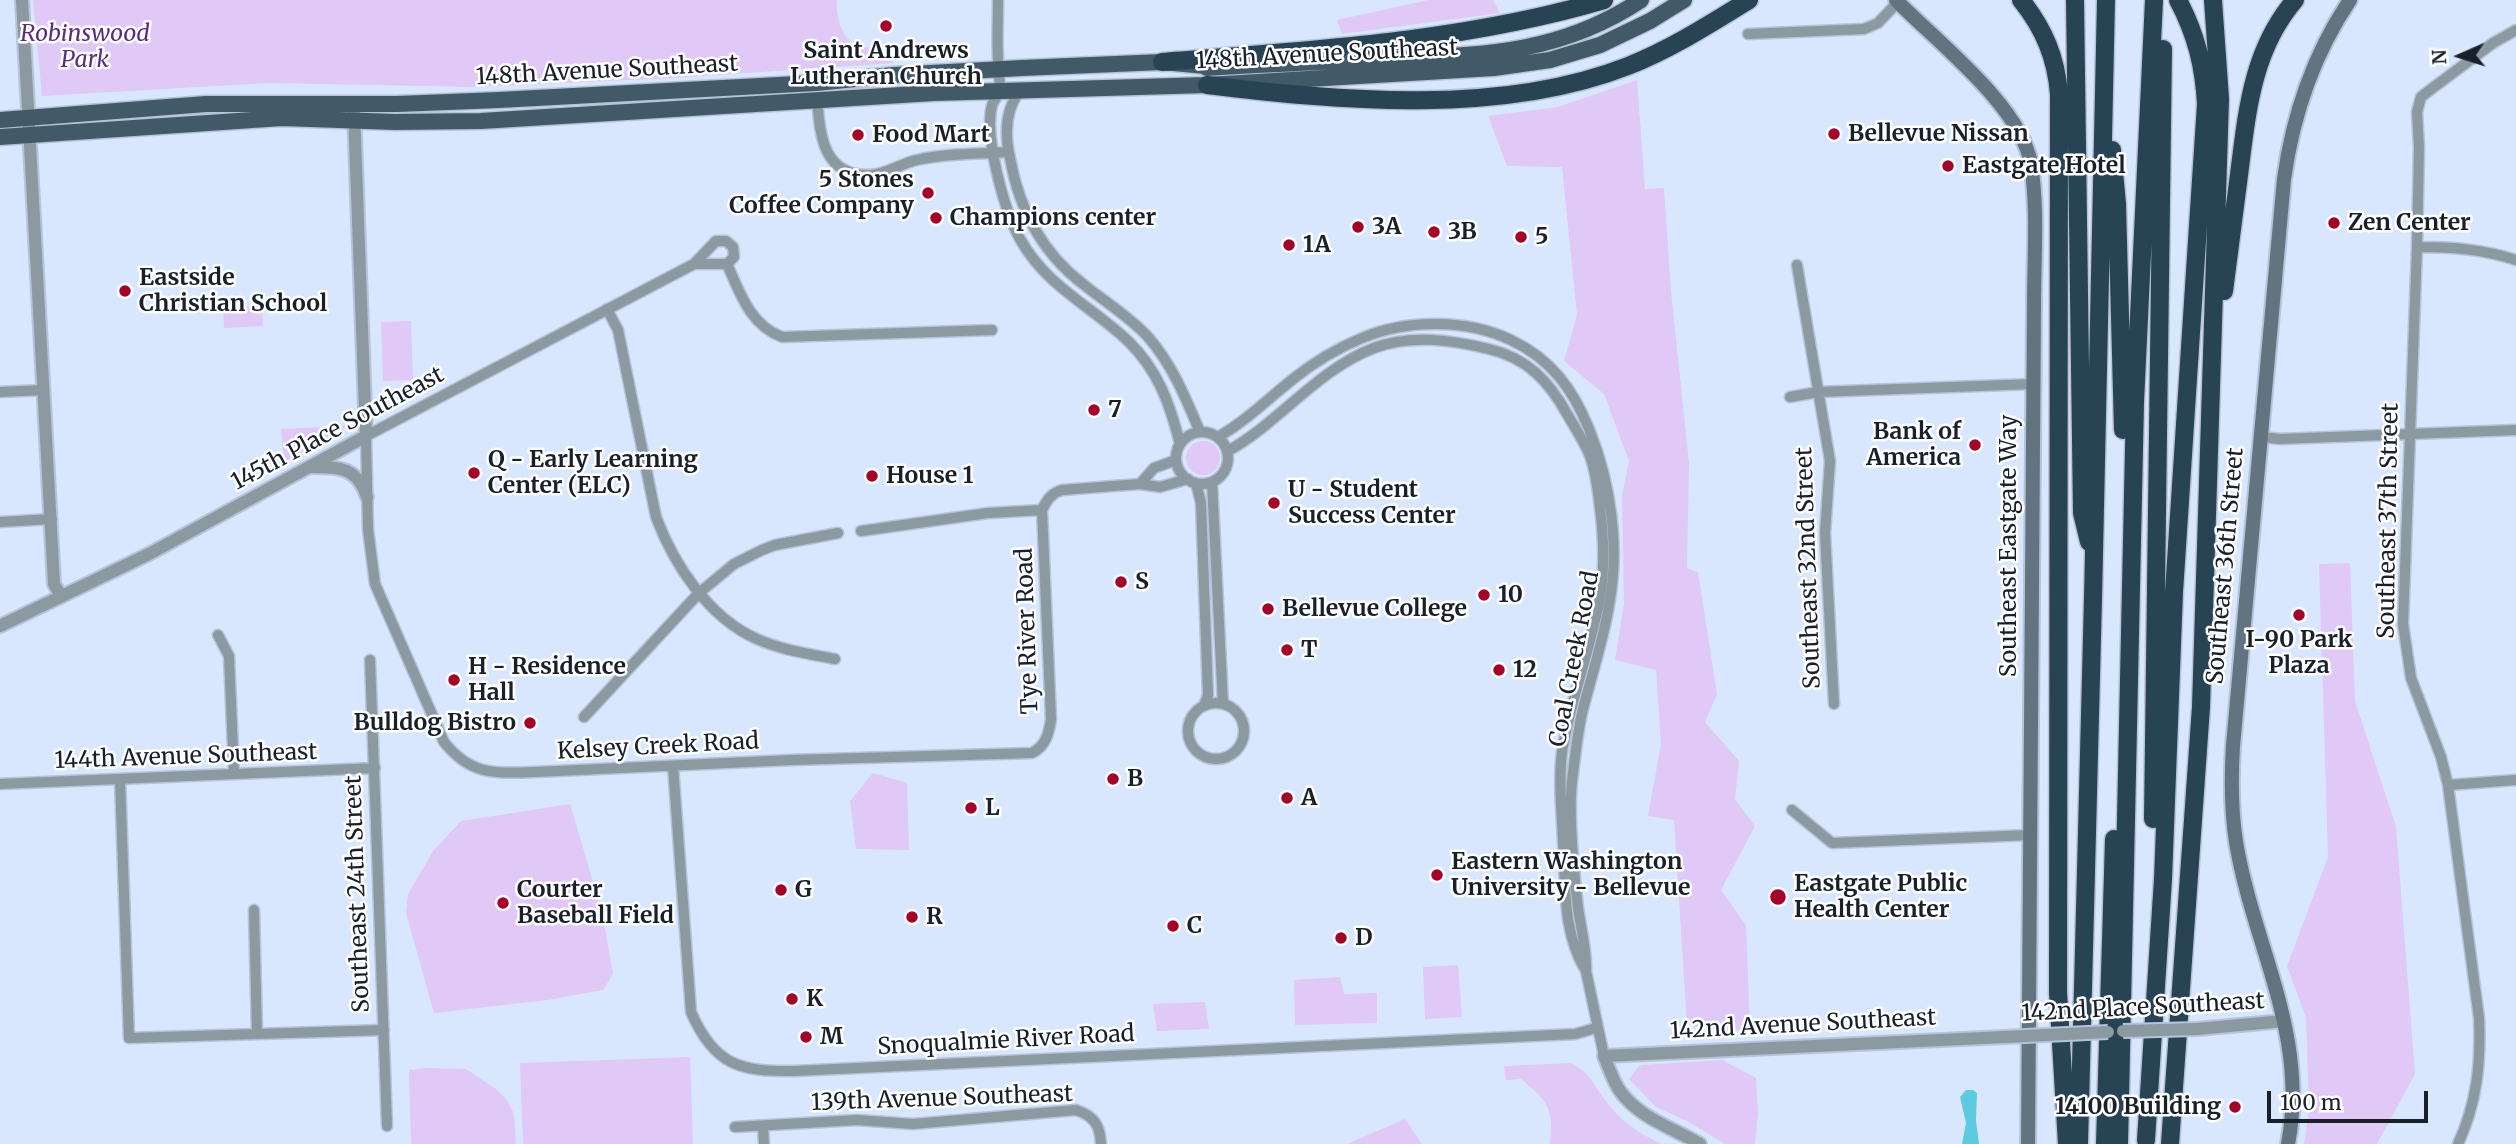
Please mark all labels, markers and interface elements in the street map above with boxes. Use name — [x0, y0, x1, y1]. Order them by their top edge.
marker: Saint Andrews Lutheran Church — [878, 18, 894, 34]
park label: Robinswood Park — [20, 20, 150, 74]
north arrow — [2425, 21, 2495, 91]
street label: 148th Avenue Southeast — [1195, 34, 1459, 76]
place label: Saint Andrews Lutheran Church — [790, 37, 982, 91]
text: N — [2427, 49, 2451, 65]
street label: 148th Avenue Southeast — [475, 50, 739, 92]
place label: Bellevue Nissan — [1848, 120, 2029, 148]
place label: Food Mart — [872, 121, 990, 149]
marker: Bellevue Nissan — [1826, 126, 1842, 142]
marker: Food Mart — [850, 127, 866, 143]
place label: Eastgate Hotel — [1962, 152, 2126, 180]
marker: Eastgate Hotel — [1940, 158, 1956, 174]
place label: 5 Stones Coffee Company — [729, 166, 914, 220]
marker: 5 Stones Coffee Company — [920, 185, 936, 201]
place label: Champions center — [950, 204, 1156, 232]
place label: Zen Center — [2348, 209, 2471, 237]
marker: Champions center — [928, 210, 944, 226]
place label: 3A — [1372, 213, 1401, 241]
marker: Zen Center — [2326, 215, 2342, 231]
place label: 3B — [1448, 218, 1477, 246]
marker: 3A — [1350, 219, 1366, 235]
place label: 5 — [1535, 223, 1548, 251]
marker: 3B — [1426, 224, 1442, 240]
marker: 5 — [1513, 229, 1529, 245]
place label: 1A — [1303, 231, 1331, 259]
marker: 1A — [1281, 237, 1297, 253]
place label: Eastside Christian School — [139, 264, 327, 318]
marker: Eastside Christian School — [117, 283, 133, 299]
street label: 145th Place Southeast — [227, 361, 449, 497]
place label: 7 — [1108, 396, 1122, 424]
marker: 7 — [1086, 402, 1102, 418]
street label: Southeast 37th Street — [2373, 403, 2405, 639]
street label: Southeast Eastgate Way — [1995, 415, 2023, 677]
place label: Bank of America — [1866, 418, 1961, 472]
marker: Bank of America — [1967, 437, 1983, 453]
place label: Q - Early Learning Center (ELC) — [488, 446, 698, 500]
street label: Southeast 32nd Street — [1791, 447, 1827, 689]
street label: Southeast 36th Street — [2202, 447, 2250, 685]
place label: House 1 — [886, 462, 973, 490]
marker: Q - Early Learning Center (ELC) — [466, 465, 482, 481]
marker: House 1 — [864, 468, 880, 484]
place label: U - Student Success Center — [1288, 476, 1456, 530]
marker: U - Student Success Center — [1266, 495, 1282, 511]
street label: Tye River Road — [1011, 547, 1045, 715]
place label: S — [1135, 568, 1149, 596]
street label: Coal Creek Road — [1544, 569, 1606, 749]
marker: S — [1113, 574, 1129, 590]
place label: 10 — [1498, 581, 1523, 609]
marker: 10 — [1476, 587, 1492, 603]
place label: Bellevue College — [1282, 595, 1467, 623]
marker: Bellevue College — [1260, 601, 1276, 617]
marker: I-90 Park Plaza — [2291, 607, 2307, 623]
place label: I-90 Park Plaza — [2246, 626, 2352, 680]
place label: T — [1301, 636, 1317, 664]
marker: T — [1279, 642, 1295, 658]
place label: H - Residence Hall — [468, 653, 626, 707]
place label: 12 — [1513, 656, 1537, 684]
marker: 12 — [1491, 662, 1507, 678]
marker: H - Residence Hall — [446, 672, 462, 688]
place label: Bulldog Bistro — [354, 709, 516, 737]
marker: Bulldog Bistro — [522, 715, 538, 731]
street label: Kelsey Creek Road — [556, 728, 760, 766]
street label: 144th Avenue Southeast — [54, 739, 318, 775]
place label: B — [1127, 765, 1143, 793]
marker: B — [1105, 771, 1121, 787]
street label: Southeast 24th Street — [340, 775, 376, 1013]
place label: A — [1301, 784, 1317, 812]
marker: A — [1279, 790, 1295, 806]
place label: L — [985, 794, 1000, 822]
marker: L — [963, 800, 979, 816]
place label: Eastern Washington University - Bellevue — [1451, 848, 1690, 902]
marker: Eastern Washington University - Bellevue — [1429, 867, 1445, 883]
place label: Eastgate Public Health Center — [1794, 870, 1967, 924]
place label: Courter Baseball Field — [517, 876, 674, 930]
place label: G — [795, 876, 812, 904]
marker: G — [773, 882, 789, 898]
marker: Eastgate Public Health Center — [1768, 887, 1788, 907]
marker: Courter Baseball Field — [495, 895, 511, 911]
place label: R — [926, 903, 943, 931]
marker: R — [904, 909, 920, 925]
place label: C — [1187, 912, 1202, 940]
marker: C — [1165, 918, 1181, 934]
place label: D — [1355, 924, 1373, 952]
marker: D — [1333, 930, 1349, 946]
place label: K — [806, 985, 823, 1013]
street label: 142nd Place Southeast — [2021, 988, 2265, 1028]
marker: K — [784, 991, 800, 1007]
street label: 142nd Avenue Southeast — [1669, 1004, 1937, 1046]
street label: Snoqualmie River Road — [877, 1020, 1135, 1062]
place label: M — [820, 1023, 843, 1051]
marker: M — [798, 1029, 814, 1045]
scale bar — [2271, 1078, 2432, 1122]
street label: 139th Avenue Southeast — [811, 1081, 1073, 1117]
text: 100 m — [2280, 1089, 2342, 1116]
place label: 14100 Building — [2055, 1093, 2221, 1121]
marker: 14100 Building — [2227, 1099, 2243, 1115]

